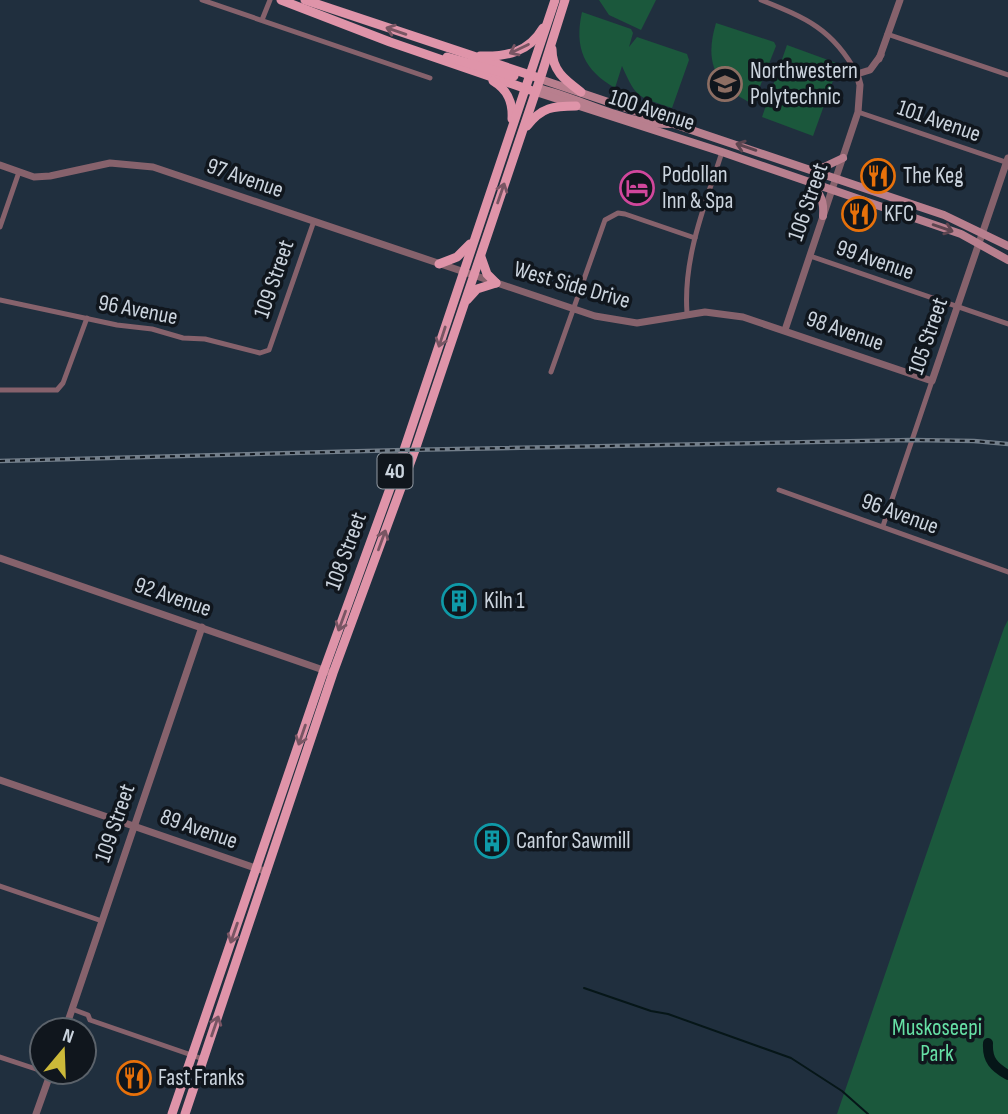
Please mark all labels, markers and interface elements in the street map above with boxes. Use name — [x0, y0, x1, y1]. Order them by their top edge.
one-way arrow — [386, 24, 408, 36]
one-way arrow — [509, 43, 530, 56]
place label: Northwestern Polytechnic — [750, 57, 858, 111]
school or university icon: Northwestern Polytechnic — [706, 65, 744, 103]
street label: 100 Avenue — [606, 83, 698, 137]
street label: 101 Avenue — [894, 94, 984, 148]
one-way arrow — [735, 139, 757, 152]
street label: 97 Avenue — [203, 152, 287, 204]
restaurant icon: The Keg — [859, 157, 897, 195]
street label: 106 Street — [782, 159, 834, 245]
place label: Podollan Inn & Spa — [662, 161, 733, 215]
place label: The Keg — [903, 162, 963, 190]
hotel icon: Podollan Inn & Spa — [618, 169, 656, 207]
one-way arrow — [496, 182, 508, 204]
restaurant icon: KFC — [840, 195, 878, 233]
place label: KFC — [884, 200, 914, 228]
one-way arrow — [932, 222, 954, 235]
street label: 99 Avenue — [832, 234, 918, 286]
street label: 109 Street — [248, 236, 300, 322]
street label: West Side Drive — [511, 255, 633, 315]
street label: 96 Avenue — [96, 289, 180, 331]
street label: 105 Street — [902, 294, 954, 378]
street label: 98 Avenue — [803, 305, 887, 357]
one-way arrow — [435, 325, 447, 347]
road number: 40 — [378, 454, 412, 489]
street label: 96 Avenue — [858, 487, 942, 541]
street label: 108 Street — [319, 508, 373, 594]
one-way arrow — [376, 529, 389, 551]
street label: 92 Avenue — [131, 571, 215, 623]
building icon: Kiln 1 — [440, 582, 478, 620]
place label: Kiln 1 — [484, 587, 525, 615]
one-way arrow — [335, 609, 347, 631]
one-way arrow — [295, 723, 307, 745]
street label: 109 Street — [89, 780, 141, 866]
street label: 89 Avenue — [157, 803, 241, 855]
building icon: Canfor Sawmill — [473, 822, 511, 860]
place label: Canfor Sawmill — [516, 827, 631, 855]
one-way arrow — [227, 922, 240, 944]
park label: Muskoseepi Park — [892, 1014, 982, 1068]
north arrow — [28, 1016, 98, 1086]
one-way arrow — [210, 1016, 222, 1038]
text: N — [60, 1024, 77, 1049]
restaurant icon: Fast Franks — [115, 1059, 153, 1097]
place label: Fast Franks — [158, 1064, 244, 1092]

